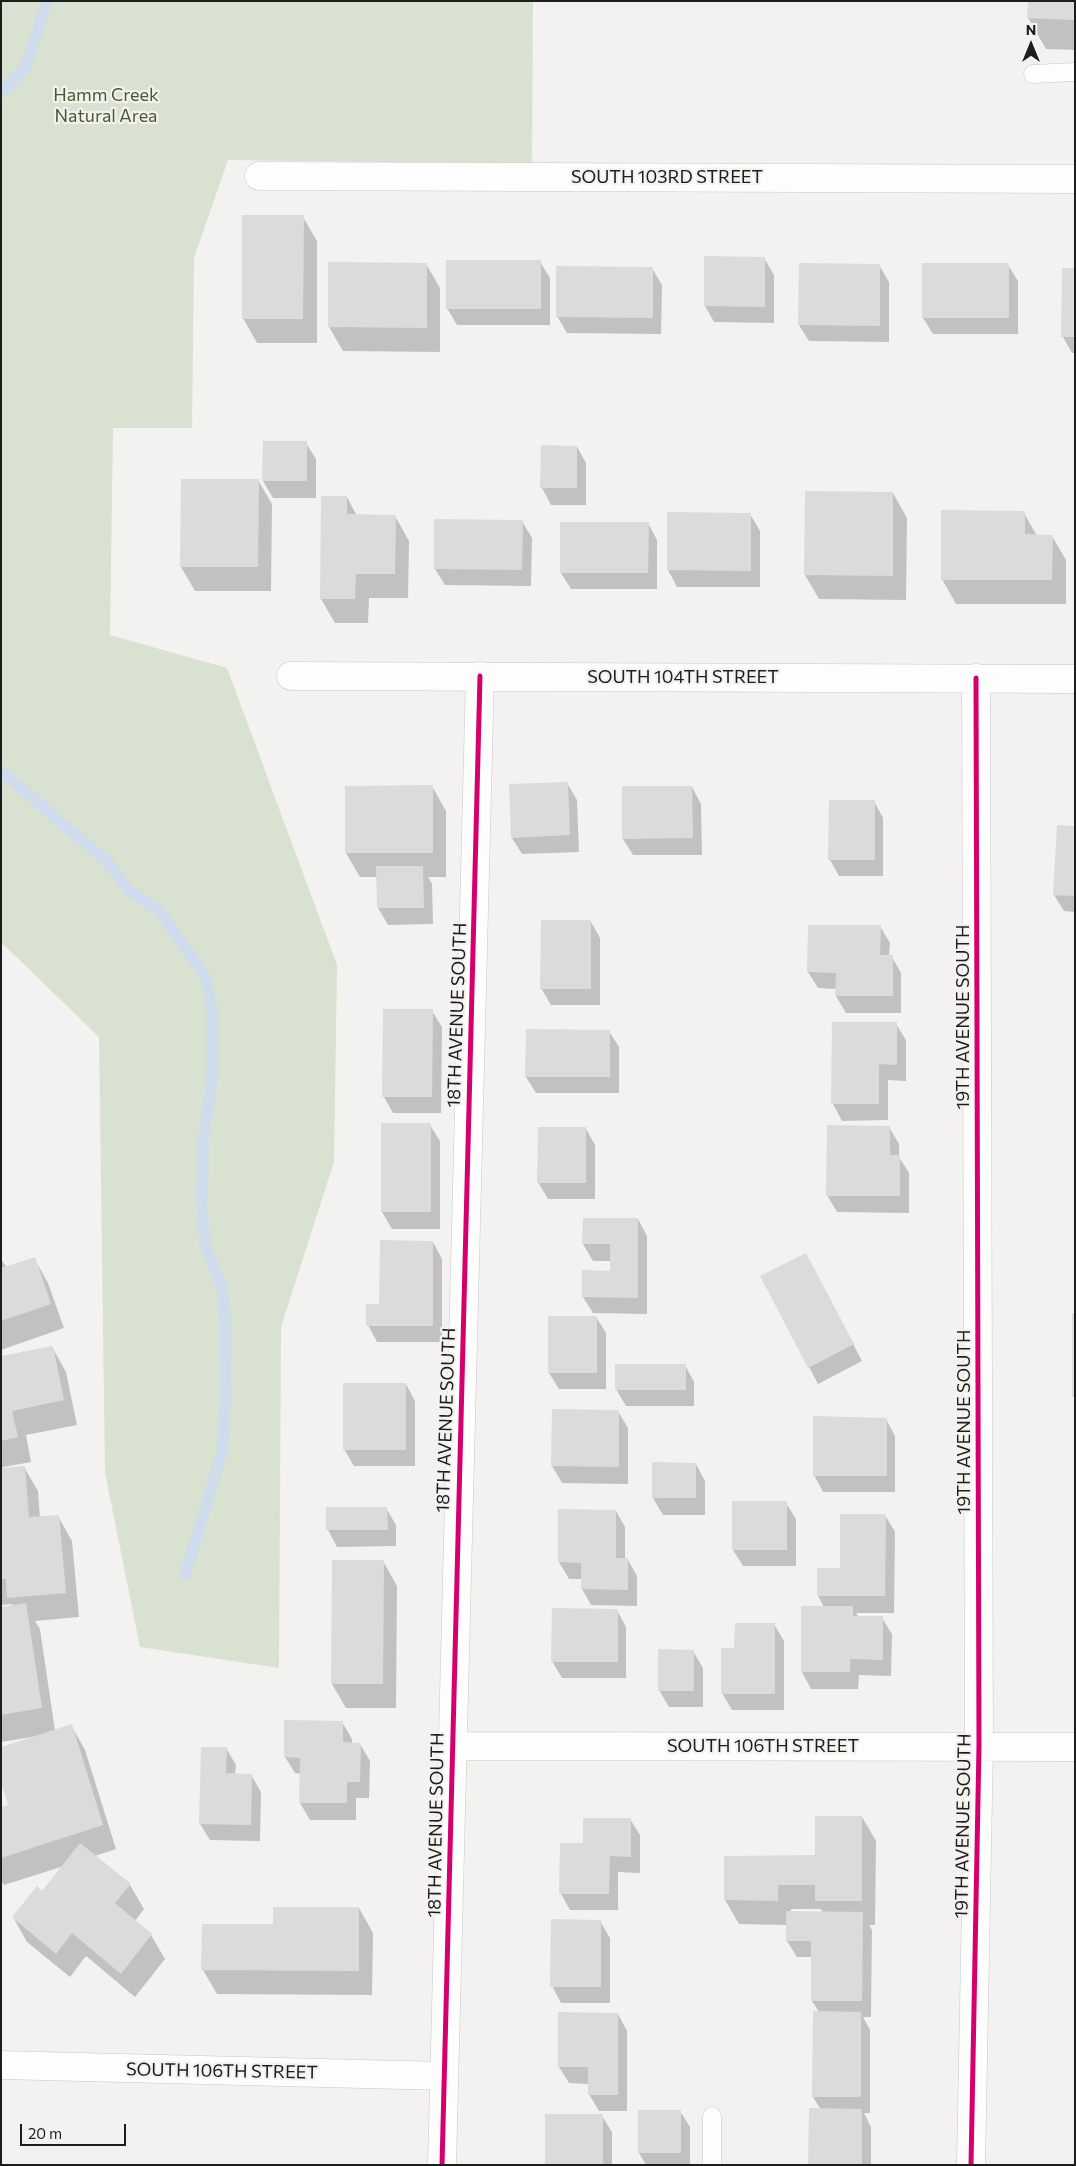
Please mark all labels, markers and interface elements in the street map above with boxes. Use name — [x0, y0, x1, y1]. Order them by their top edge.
north arrow — [1006, 20, 1056, 70]
text: N — [1026, 21, 1036, 38]
park label: Hamm Creek Natural Area — [53, 84, 159, 126]
street label: SOUTH 103RD STREET — [571, 166, 763, 188]
street label: SOUTH 104TH STREET — [587, 666, 779, 688]
street label: 18TH AVENUE SOUTH — [443, 922, 471, 1108]
street label: 19TH AVENUE SOUTH — [952, 925, 974, 1109]
street label: 18TH AVENUE SOUTH — [432, 1327, 460, 1513]
street label: 19TH AVENUE SOUTH — [953, 1330, 975, 1514]
street label: 18TH AVENUE SOUTH — [424, 1732, 448, 1918]
street label: 19TH AVENUE SOUTH — [951, 1733, 975, 1919]
street label: SOUTH 106TH STREET — [667, 1735, 859, 1757]
street label: SOUTH 106TH STREET — [126, 2059, 318, 2083]
scale bar — [22, 2114, 129, 2146]
text: 20 m — [28, 2124, 62, 2142]

